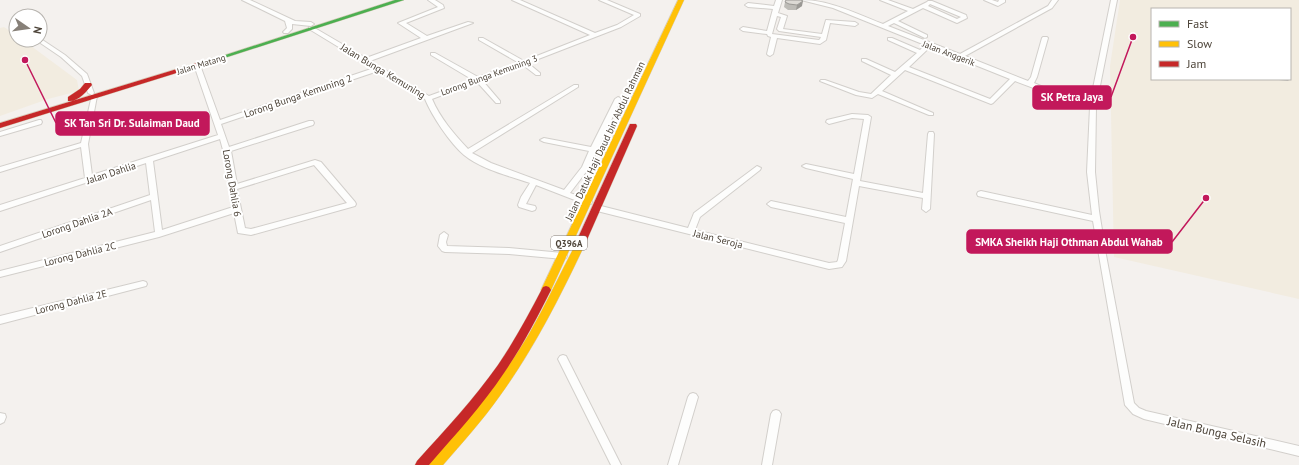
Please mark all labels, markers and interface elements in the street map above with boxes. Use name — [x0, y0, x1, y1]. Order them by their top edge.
north arrow — [8, 8, 48, 48]
legend — [1151, 8, 1291, 80]
text: Fast — [1187, 16, 1208, 31]
text: N — [30, 25, 45, 35]
text: Slow — [1187, 36, 1212, 51]
street label: Jalan Anggerik — [920, 38, 977, 68]
street label: Jalan Bunga Kemuning — [337, 40, 428, 101]
street label: Jalan Matang — [174, 51, 227, 77]
street label: Lorong Bunga Kemuning 3 — [439, 52, 539, 98]
text: Jam — [1186, 56, 1206, 71]
street label: Jalan Datuk Haji Daud bin Abdul Rahman — [562, 59, 648, 224]
street label: Lorong Bunga Kemuning 2 — [242, 71, 354, 121]
callout: SK Petra Jaya — [1033, 86, 1111, 109]
text: SK Petra Jaya — [1041, 90, 1103, 104]
callout: SK Tan Sri Dr. Sulaiman Daud — [56, 112, 209, 135]
text: SK Tan Sri Dr. Sulaiman Daud — [64, 116, 200, 130]
street label: Lorong Dahlia 6 — [220, 148, 244, 218]
street label: Jalan Dahlia — [84, 159, 137, 187]
street label: Lorong Dahlia 2A — [40, 205, 114, 241]
street label: Jalan Seroja — [691, 226, 744, 251]
callout: SMKA Sheikh Haji Othman Abdul Wahab — [967, 230, 1172, 253]
text: SMKA Sheikh Haji Othman Abdul Wahab — [975, 235, 1163, 249]
road number: Q396A — [551, 236, 587, 250]
street label: Lorong Dahlia 2C — [43, 239, 118, 269]
street label: Lorong Dahlia 2E — [34, 287, 108, 317]
street label: Jalan Bunga Selasih — [1165, 413, 1268, 451]

